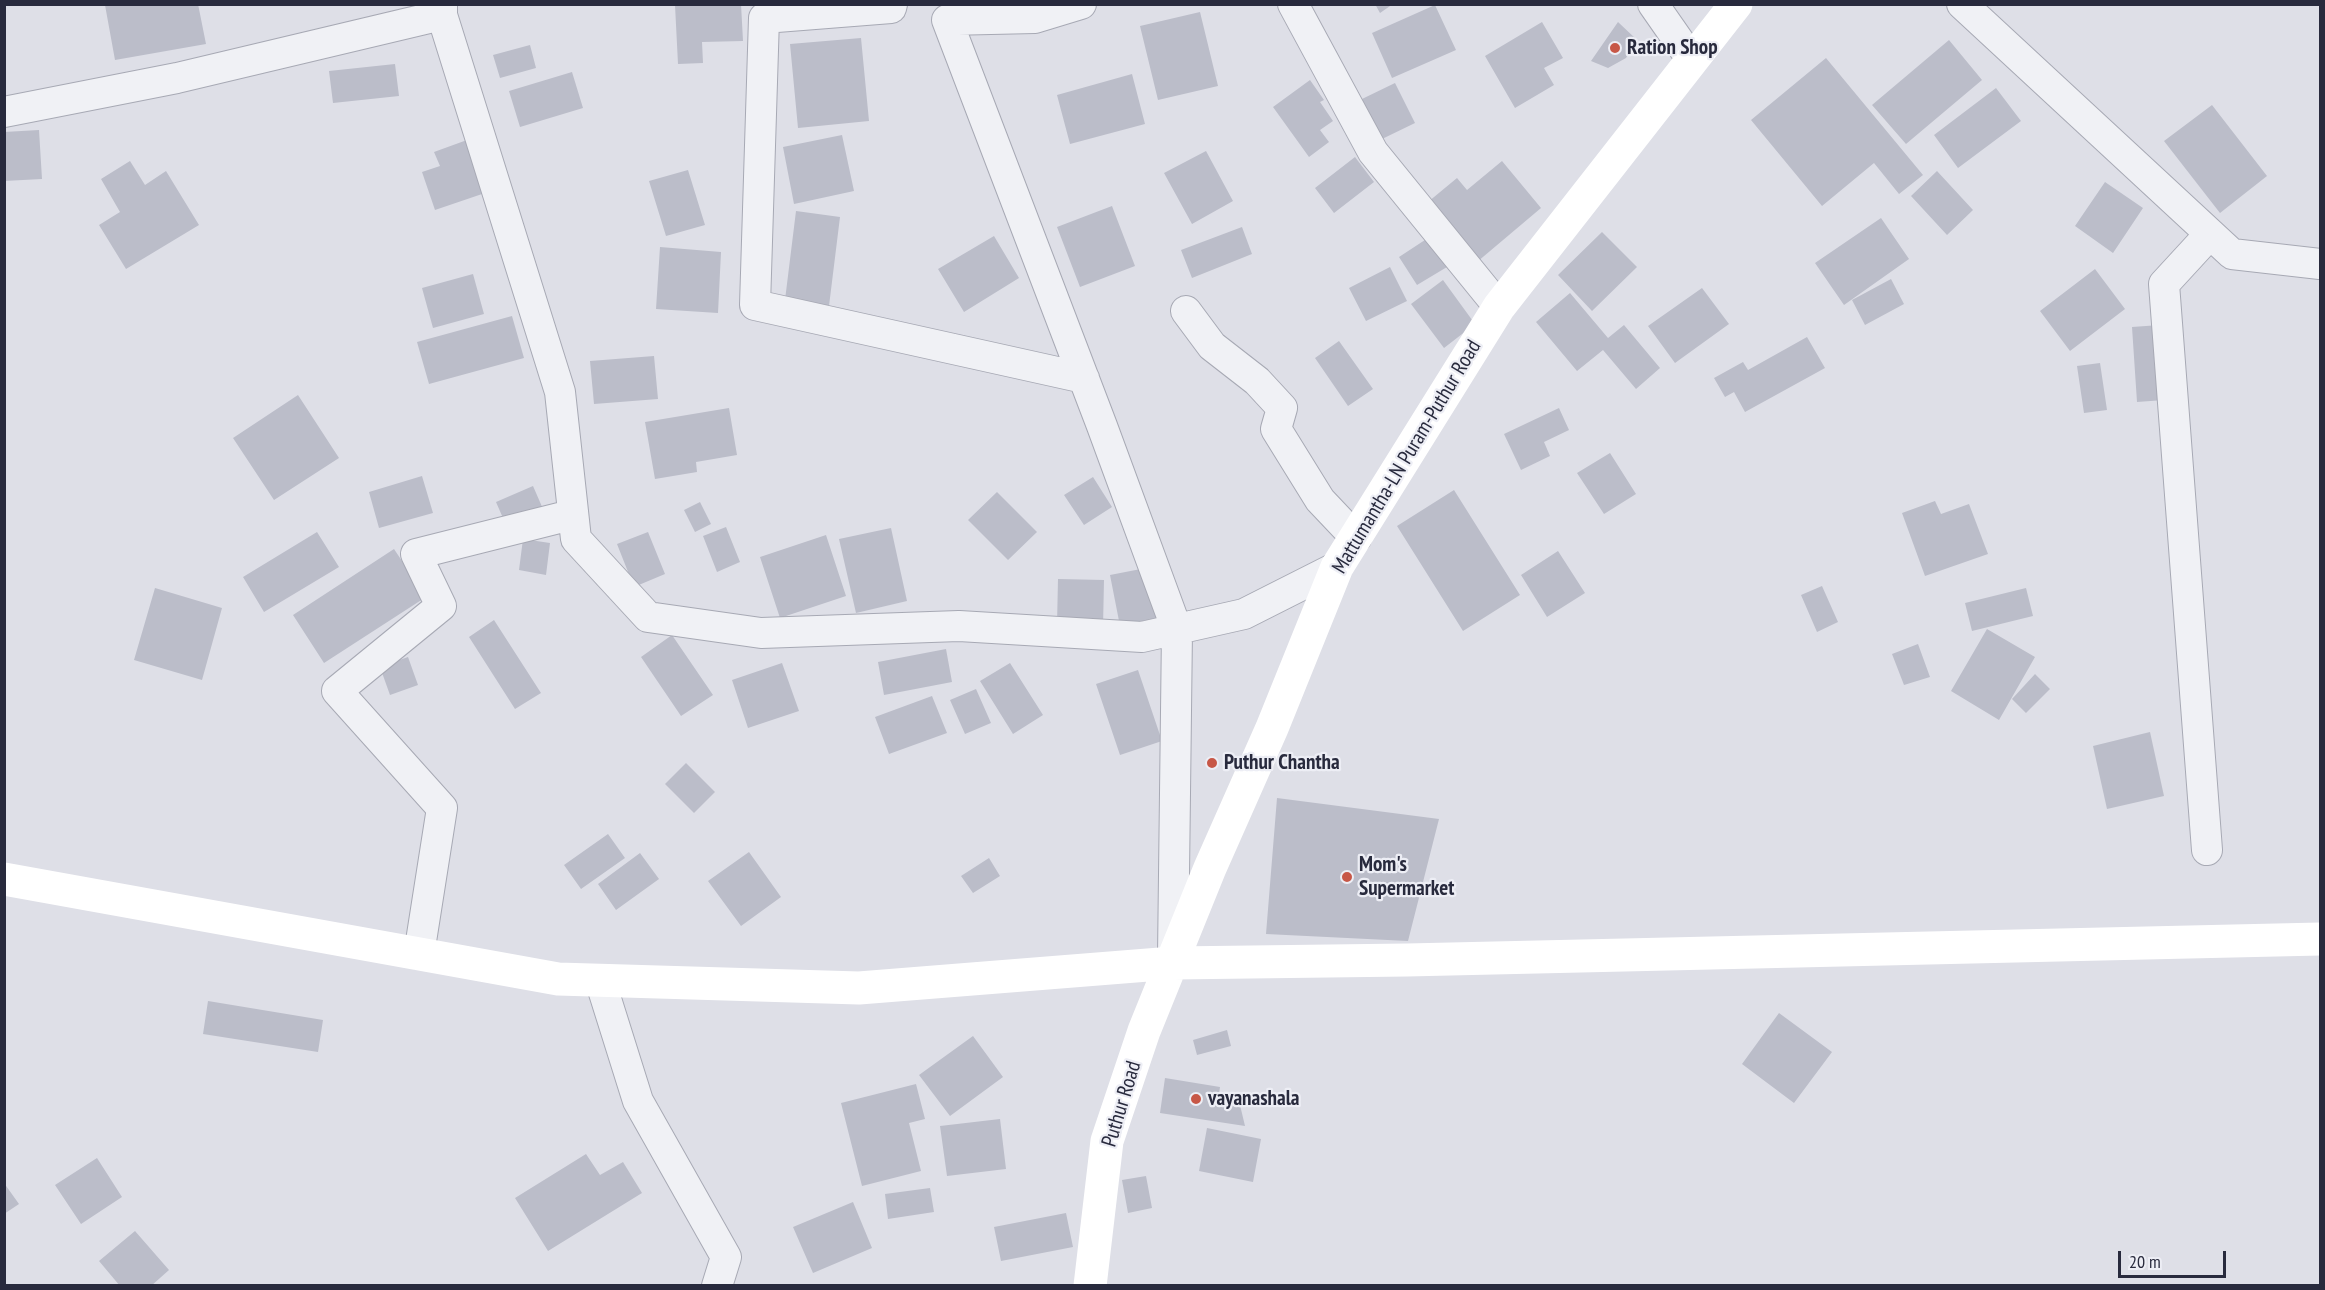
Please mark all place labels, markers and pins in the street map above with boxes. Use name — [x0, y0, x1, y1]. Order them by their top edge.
place label: Ration Shop — [1627, 35, 1718, 61]
marker: Ration Shop — [1608, 41, 1622, 55]
place label: Puthur Chantha — [1224, 750, 1340, 776]
marker: Puthur Chantha — [1205, 756, 1219, 770]
place label: Mom's Supermarket — [1359, 852, 1454, 902]
marker: Mom's Supermarket — [1340, 870, 1354, 884]
place label: vayanashala — [1208, 1086, 1299, 1112]
marker: vayanashala — [1189, 1092, 1203, 1106]

